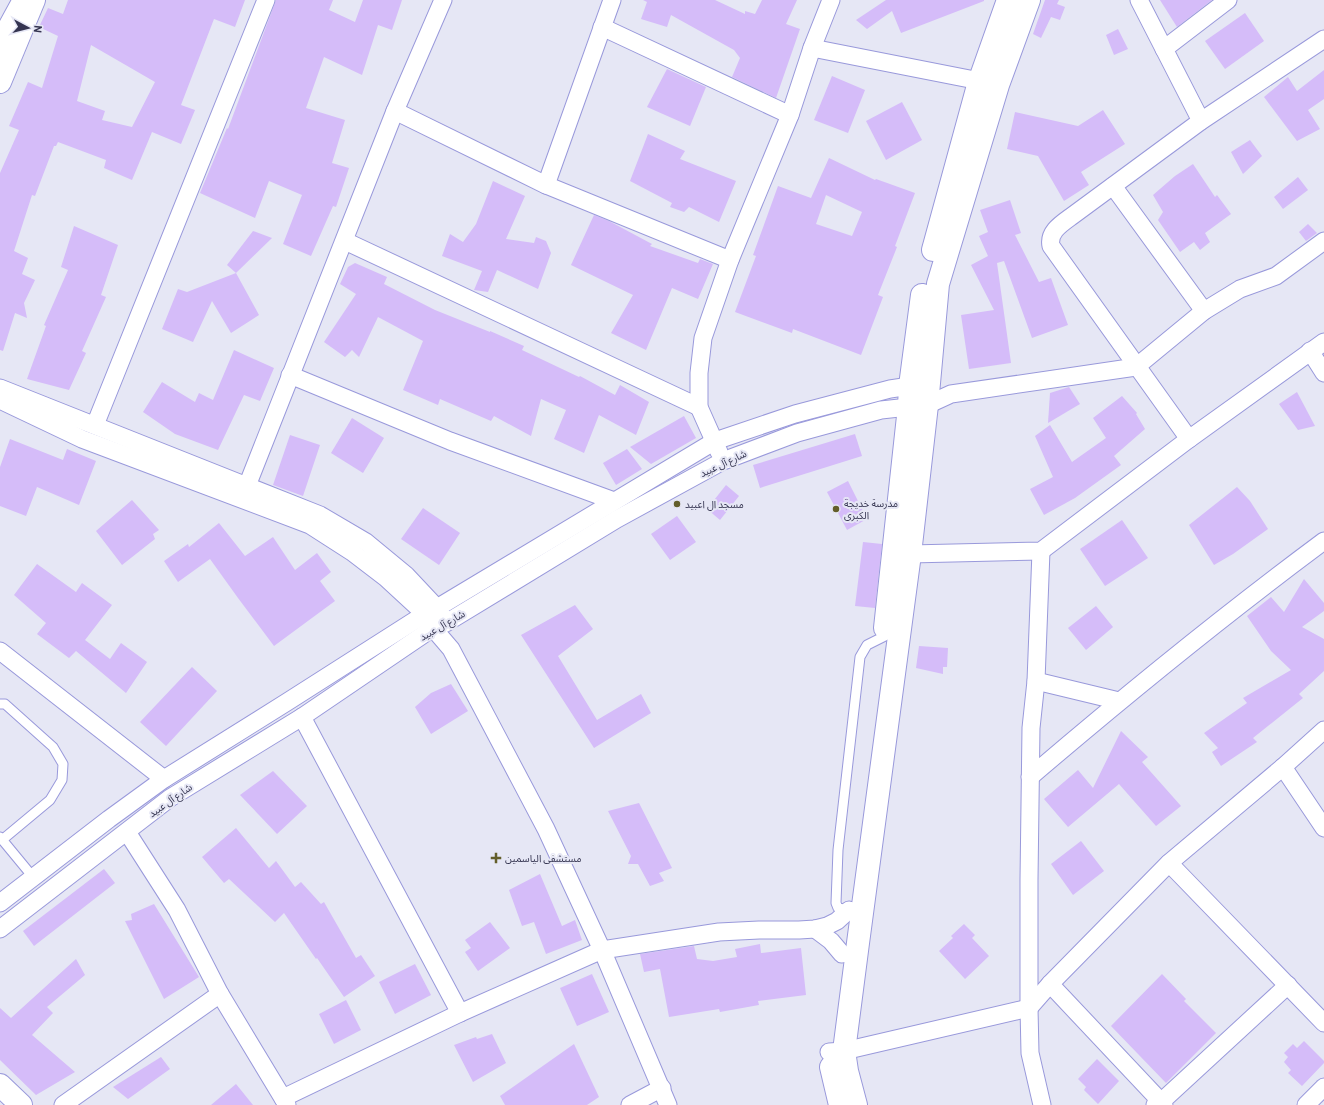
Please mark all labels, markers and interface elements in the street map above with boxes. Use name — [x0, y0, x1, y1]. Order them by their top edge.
north arrow — [8, 8, 48, 48]
text: N — [32, 25, 45, 34]
street label: شارع آل عبيد — [698, 447, 749, 481]
place label: مدرسة خديجة الكبرى — [844, 497, 898, 522]
place label: مسجد ال اعبيد — [685, 498, 744, 511]
marker: مسجد ال اعبيد — [672, 499, 682, 509]
marker: مدرسة خديجة الكبرى — [831, 504, 841, 514]
street label: شارع آل عبيد — [417, 607, 468, 645]
street label: شارع آل عبيد — [146, 781, 195, 821]
marker: مستشفى الياسمين — [490, 852, 502, 864]
place label: مستشفى الياسمين — [505, 852, 582, 864]

